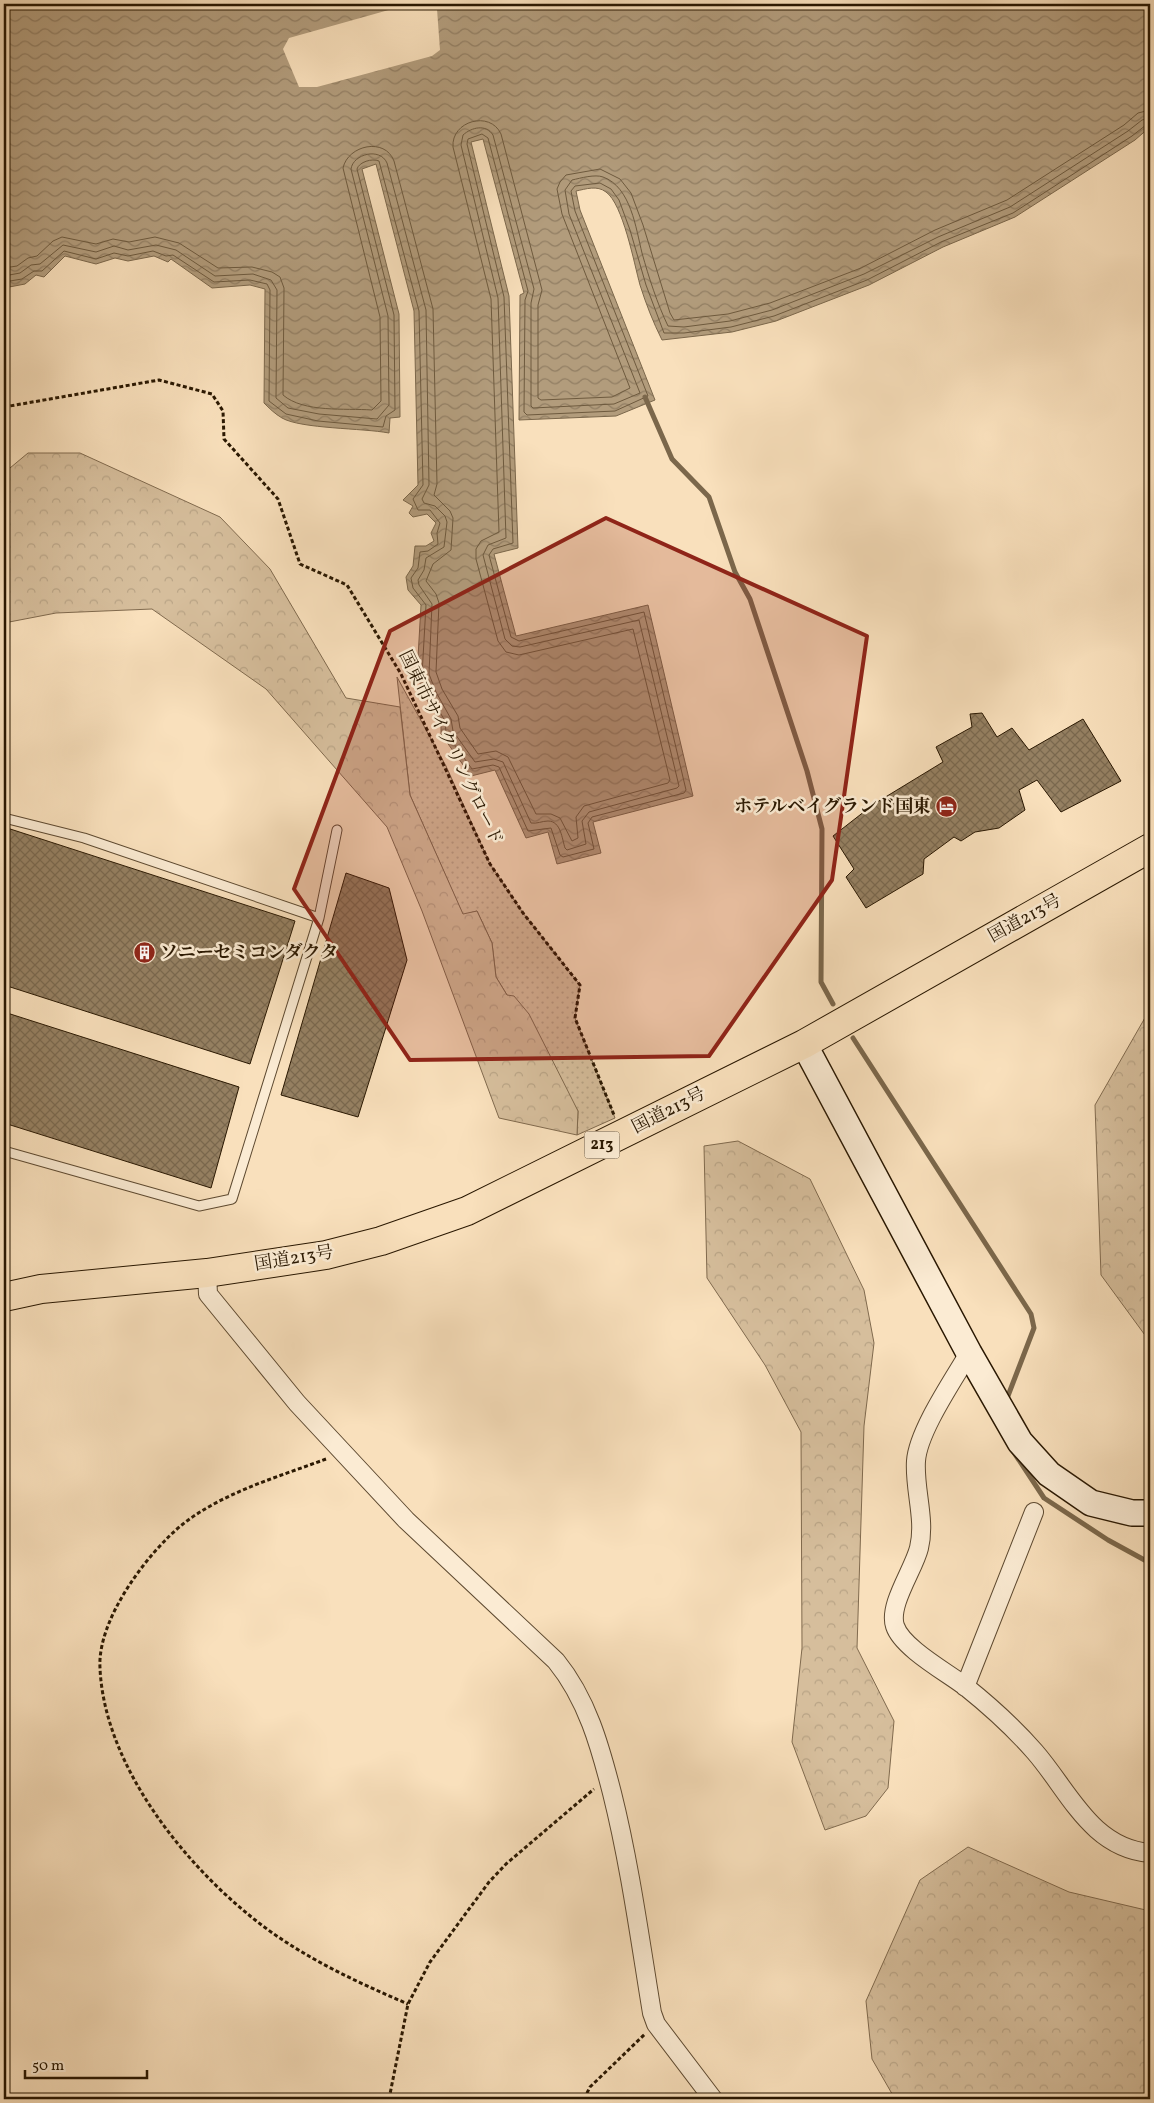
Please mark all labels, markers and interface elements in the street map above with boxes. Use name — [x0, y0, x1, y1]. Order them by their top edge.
street label: 国東市サイクリングロード — [392, 646, 508, 850]
place label: ホテルベイグランド国東 — [734, 795, 931, 820]
hotel icon: ホテルベイグランド国東 — [935, 795, 959, 819]
street label: 国道213号 — [984, 889, 1066, 949]
building icon: ソニーセミコンダクタ — [132, 941, 156, 965]
place label: ソニーセミコンダクタ — [160, 941, 338, 966]
street label: 国道213号 — [628, 1082, 710, 1140]
road number: 213 — [584, 1132, 620, 1158]
street label: 国道213号 — [253, 1240, 335, 1278]
scale bar — [25, 2048, 148, 2080]
text: 50 m — [32, 2056, 64, 2077]

